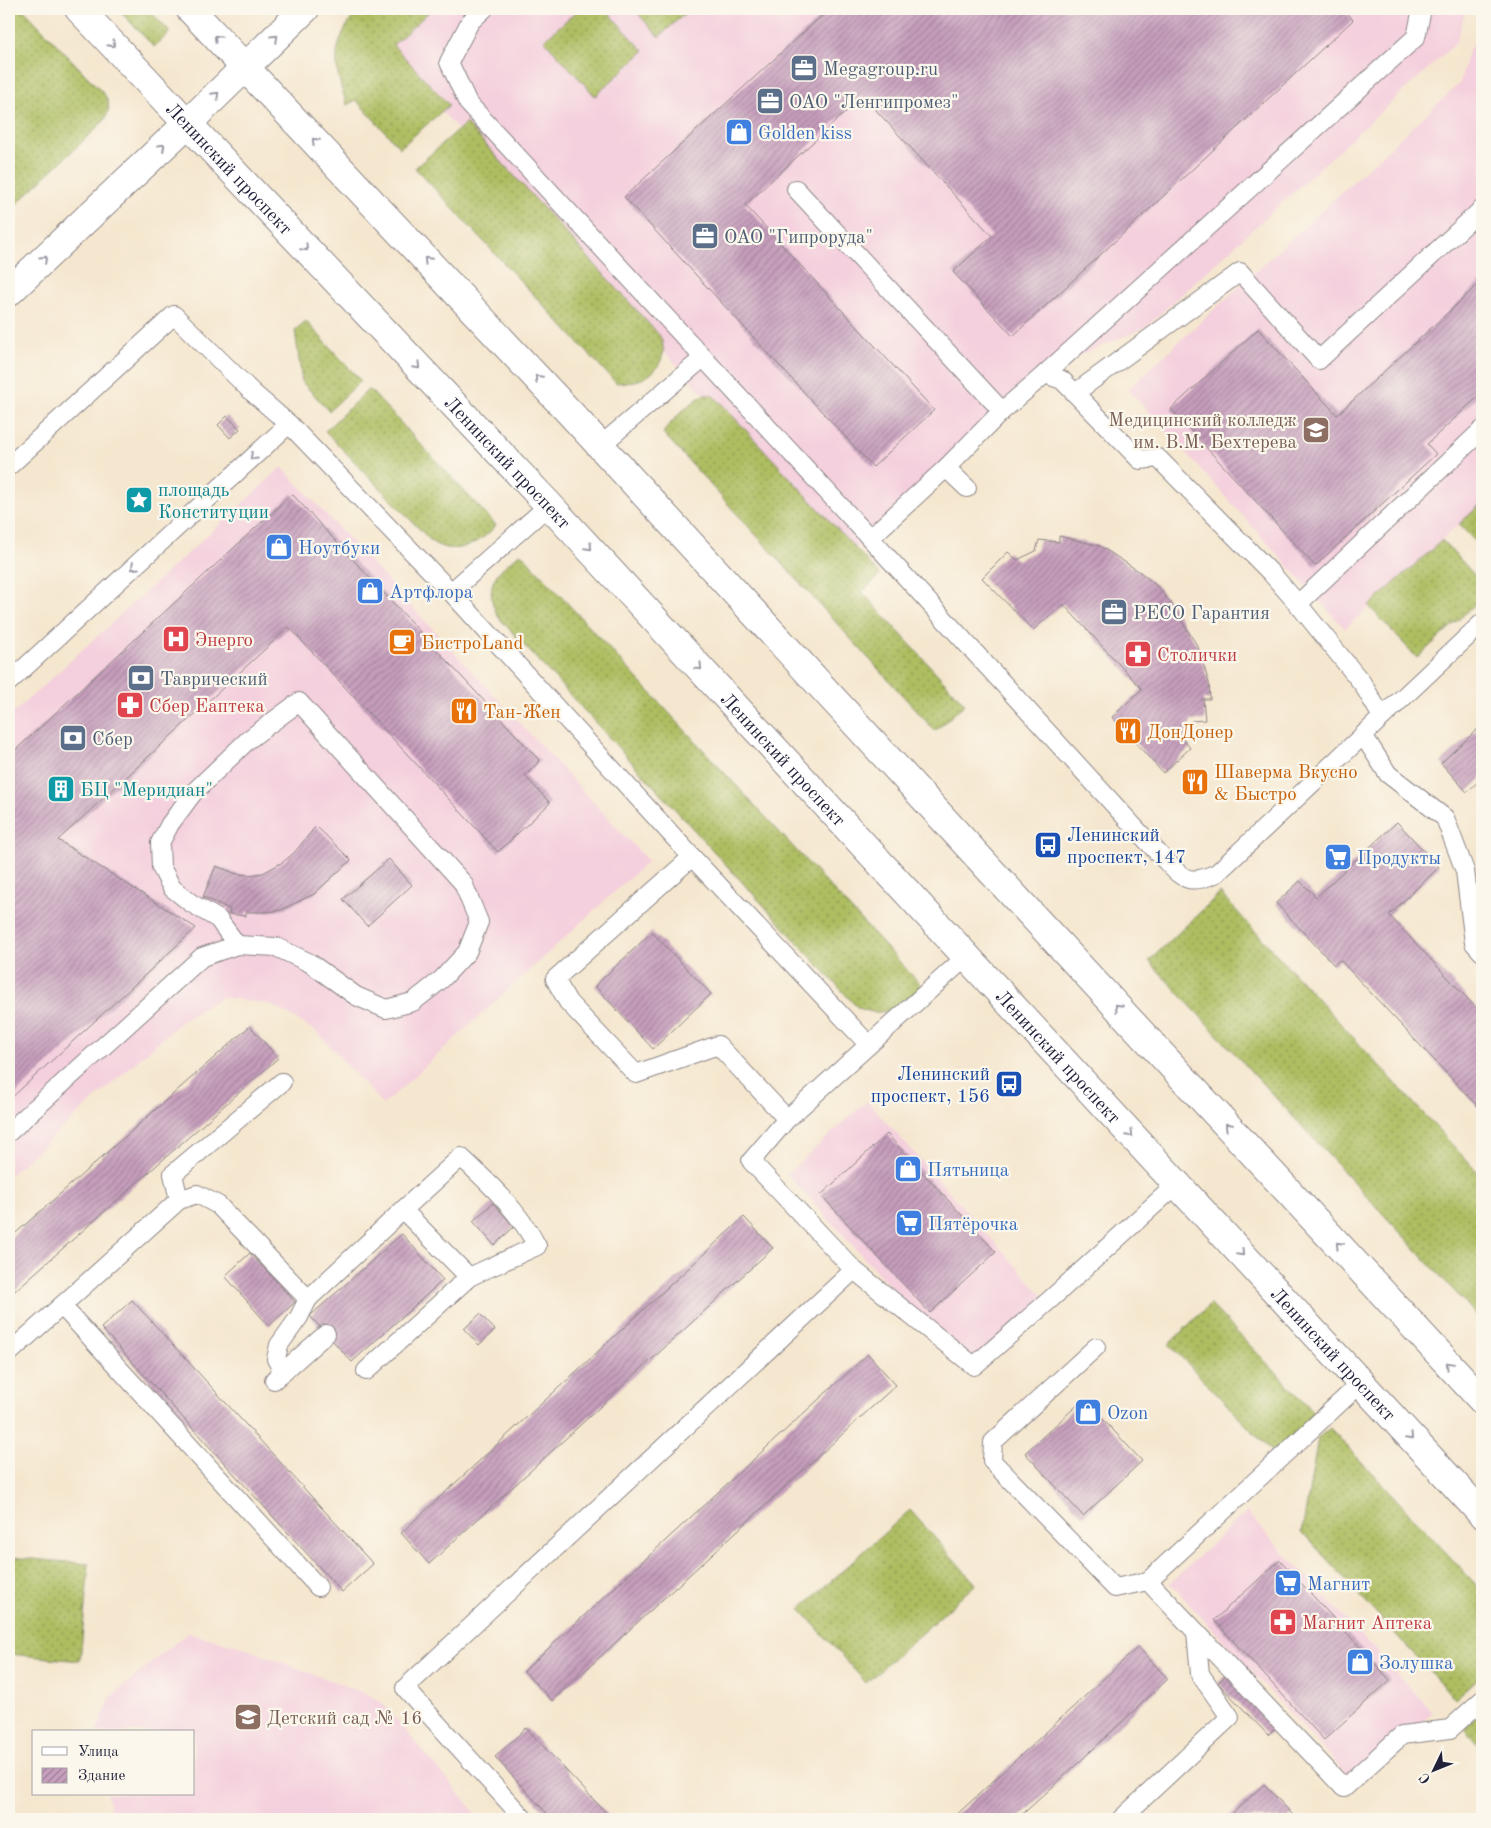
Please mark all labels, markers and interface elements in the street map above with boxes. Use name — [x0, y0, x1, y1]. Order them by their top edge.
one-way arrow — [214, 34, 223, 43]
one-way arrow — [269, 35, 278, 44]
one-way arrow — [106, 38, 115, 47]
office icon: Megagroup.ru — [789, 53, 819, 83]
place label: Megagroup.ru — [823, 61, 938, 80]
office icon: ОАО "Ленгипромез" — [755, 86, 785, 116]
one-way arrow — [210, 92, 219, 101]
place label: ОАО "Ленгипромез" — [789, 94, 958, 113]
street label: Ленинский проспект — [161, 100, 295, 239]
shop icon: Golden kiss — [724, 117, 754, 147]
place label: Golden kiss — [758, 125, 852, 144]
one-way arrow — [312, 138, 321, 147]
one-way arrow — [157, 144, 166, 153]
office icon: ОАО "Гипроруда" — [690, 221, 720, 251]
place label: ОАО "Гипроруда" — [724, 229, 873, 248]
one-way arrow — [299, 242, 308, 251]
one-way arrow — [39, 256, 48, 265]
one-way arrow — [424, 256, 433, 265]
one-way arrow — [411, 360, 420, 369]
one-way arrow — [535, 375, 544, 384]
street label: Ленинский проспект — [440, 394, 573, 533]
place label: Медицинский колледж им. В.М. Бехтерева — [1108, 412, 1298, 453]
school or university icon: Медицинский колледж им. В.М. Бехтерева — [1301, 415, 1331, 445]
one-way arrow — [250, 451, 259, 460]
place label: площадь Конституции — [158, 482, 269, 523]
place icon: площадь Конституции — [124, 485, 154, 515]
shop icon: Ноутбуки — [264, 532, 294, 562]
place label: Ноутбуки — [298, 540, 380, 559]
one-way arrow — [583, 542, 592, 551]
one-way arrow — [130, 561, 139, 570]
shop icon: Артфлора — [355, 576, 385, 606]
place label: Артфлора — [389, 584, 474, 603]
office icon: РЕСО Гарантия — [1099, 597, 1129, 627]
place label: РЕСО Гарантия — [1133, 605, 1270, 624]
hospital icon: Энерго — [161, 624, 191, 654]
cafe icon: БистроLand — [387, 627, 417, 657]
place label: Энерго — [195, 632, 253, 651]
place label: БистроLand — [421, 635, 524, 654]
pharmacy icon: Столички — [1123, 639, 1153, 669]
place label: Столички — [1157, 647, 1237, 666]
one-way arrow — [693, 661, 702, 670]
bank icon: Таврический — [126, 663, 156, 693]
place label: Таврический — [160, 671, 268, 690]
pharmacy icon: Сбер Еаптека — [115, 690, 145, 720]
street label: Ленинский проспект — [716, 690, 848, 831]
restaurant icon: Тан-Жен — [449, 696, 479, 726]
place label: Сбер Еаптека — [149, 698, 265, 717]
place label: Тан-Жен — [483, 704, 561, 723]
restaurant icon: ДонДонер — [1113, 716, 1143, 746]
bank icon: Сбер — [58, 723, 88, 753]
place label: ДонДонер — [1147, 724, 1233, 743]
place label: Сбер — [92, 731, 133, 750]
place label: Шаверма Вкусно & Быстро — [1214, 764, 1358, 805]
restaurant icon: Шаверма Вкусно & Быстро — [1180, 767, 1210, 797]
building icon: БЦ "Меридиан" — [46, 774, 76, 804]
place label: БЦ "Меридиан" — [80, 782, 213, 801]
place label: Ленинский проспект, 147 — [1067, 827, 1186, 868]
bus stop icon: Ленинский проспект, 147 — [1033, 830, 1063, 860]
supermarket icon: Продукты — [1323, 842, 1353, 872]
place label: Продукты — [1357, 850, 1441, 869]
street label: Ленинский проспект — [991, 988, 1123, 1128]
one-way arrow — [1115, 1003, 1124, 1012]
place label: Ленинский проспект, 156 — [871, 1066, 990, 1107]
bus stop icon: Ленинский проспект, 156 — [994, 1069, 1024, 1099]
one-way arrow — [1225, 1123, 1234, 1132]
one-way arrow — [1124, 1128, 1133, 1137]
shop icon: Пятьница — [893, 1154, 923, 1184]
place label: Пятьница — [927, 1162, 1010, 1181]
supermarket icon: Пятёрочка — [894, 1208, 924, 1238]
place label: Пятёрочка — [928, 1216, 1019, 1235]
one-way arrow — [1336, 1242, 1345, 1251]
one-way arrow — [1235, 1247, 1244, 1256]
street label: Ленинский проспект — [1266, 1285, 1398, 1426]
one-way arrow — [1446, 1361, 1455, 1370]
shop icon: Ozon — [1073, 1397, 1103, 1427]
place label: Ozon — [1107, 1405, 1148, 1424]
one-way arrow — [1405, 1431, 1414, 1440]
supermarket icon: Магнит — [1273, 1568, 1303, 1598]
place label: Магнит — [1307, 1576, 1370, 1595]
pharmacy icon: Магнит Аптека — [1268, 1607, 1298, 1637]
place label: Магнит Аптека — [1302, 1615, 1433, 1634]
shop icon: Золушка — [1345, 1647, 1375, 1677]
place label: Золушка — [1379, 1655, 1454, 1674]
school or university icon: Детский сад № 16 — [233, 1702, 263, 1732]
place label: Детский сад № 16 — [267, 1710, 422, 1729]
legend — [32, 1730, 195, 1796]
text: Улица — [78, 1745, 119, 1760]
north arrow — [1408, 1746, 1458, 1796]
text: Здание — [78, 1769, 125, 1784]
text: С — [1417, 1770, 1433, 1786]

